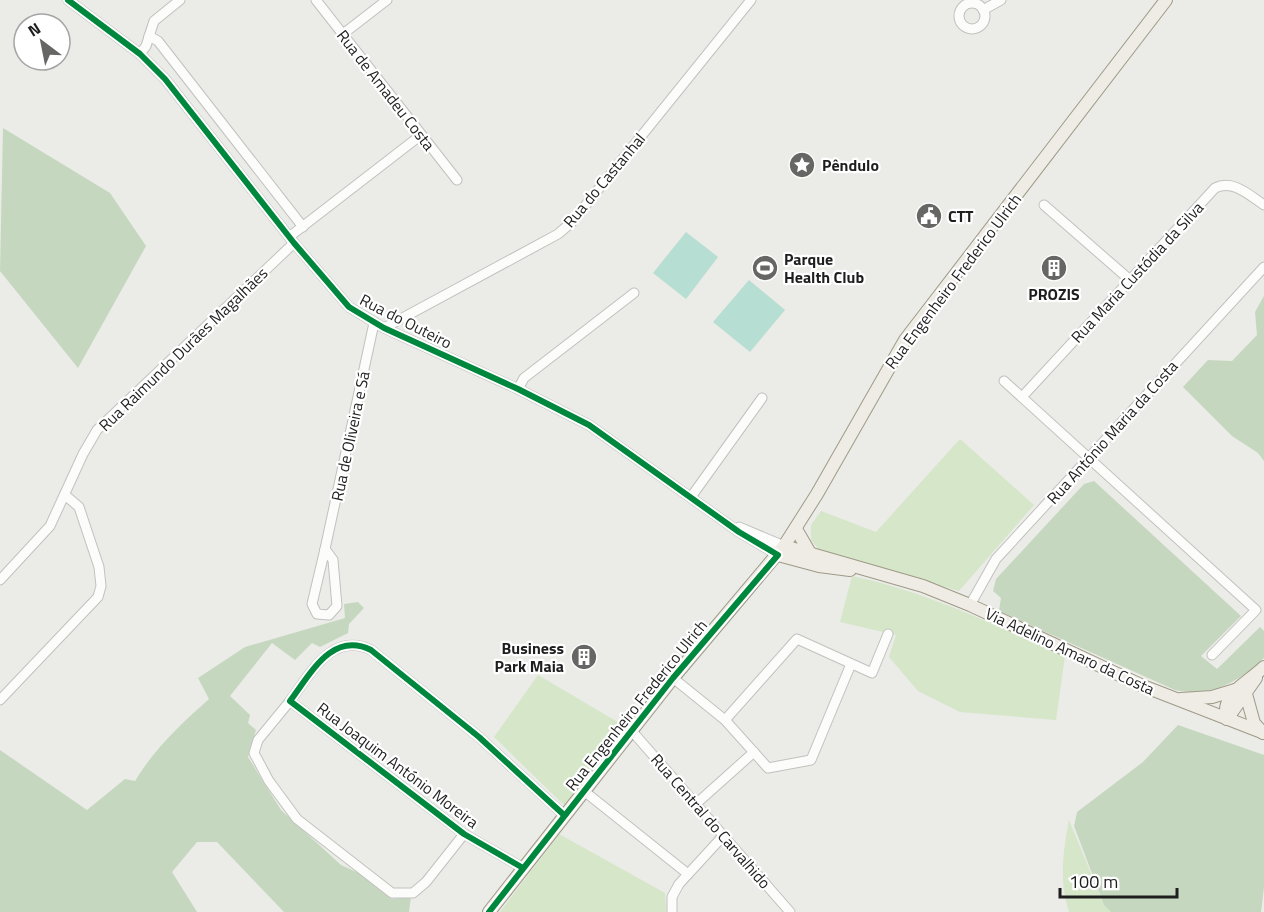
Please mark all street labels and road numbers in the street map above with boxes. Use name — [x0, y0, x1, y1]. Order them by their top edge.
street label: Rua de Amadeu Costa — [331, 25, 441, 155]
street label: Rua do Castanhal — [557, 127, 651, 233]
street label: Rua Engenheiro Frederico Ulrich — [879, 188, 1027, 374]
street label: Rua Maria Custódia da Silva — [1065, 196, 1209, 348]
street label: Rua Raimundo Durães Magalhães — [93, 262, 273, 436]
street label: Rua do Outeiro — [356, 288, 456, 354]
street label: Rua António Maria da Costa — [1041, 355, 1183, 509]
street label: Rua de Oliveira e Sá — [325, 369, 375, 503]
street label: Via Adelino Amaro da Costa — [981, 601, 1159, 701]
street label: Rua Engenheiro Frederico Ulrich — [559, 614, 713, 796]
street label: Rua Joaquim António Moreira — [312, 696, 484, 834]
street label: Rua Central do Carvalhido — [645, 748, 777, 894]

